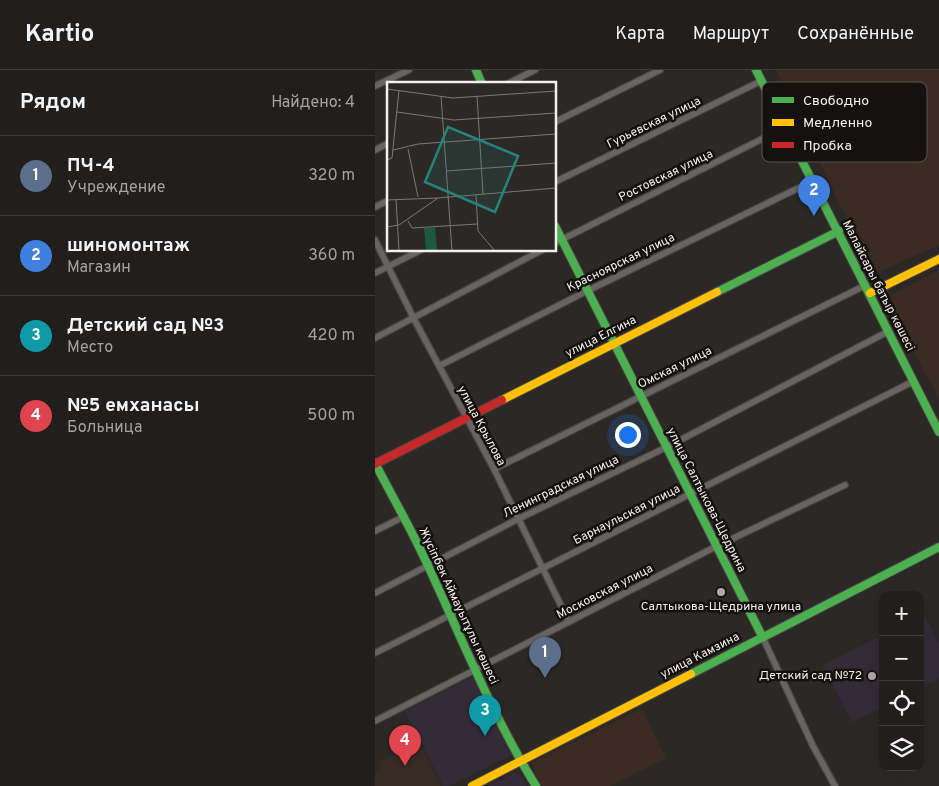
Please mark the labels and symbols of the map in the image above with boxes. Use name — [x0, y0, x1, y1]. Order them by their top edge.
inset map — [387, 82, 556, 251]
legend — [762, 82, 927, 162]
street label: Гурьевская улица — [604, 93, 704, 153]
text: Свободно — [803, 93, 869, 110]
text: Медленно — [803, 115, 872, 132]
text: Пробка — [803, 138, 852, 155]
street label: Ростовская улица — [616, 146, 716, 206]
pin: 2 — [798, 175, 830, 216]
street label: Малайсары батыр көшесі — [838, 218, 918, 354]
street label: Красноярская улица — [564, 230, 678, 296]
street label: улица Елгина — [563, 312, 639, 362]
street label: Омская улица — [635, 343, 715, 393]
street label: улица Крылова — [453, 383, 509, 469]
your location — [615, 422, 641, 448]
street label: улица Салтыкова-Щедрина — [662, 425, 750, 575]
street label: Ленинградская улица — [500, 452, 622, 522]
street label: Барнаульская улица — [571, 481, 683, 549]
street label: Жүсіпбек Аймауытұлы көшесі — [415, 525, 501, 687]
street label: Московская улица — [554, 561, 656, 623]
marker: Салтыкова-Щедрина улица — [715, 586, 727, 598]
place label: Салтыкова-Щедрина улица — [641, 599, 801, 615]
street label: улица Камзина — [658, 629, 742, 683]
pin: 1 — [529, 637, 561, 678]
place label: Детский сад №72 — [759, 668, 862, 684]
marker: Детский сад №72 — [866, 670, 878, 682]
pin: 3 — [469, 695, 501, 736]
pin: 4 — [389, 725, 421, 766]

